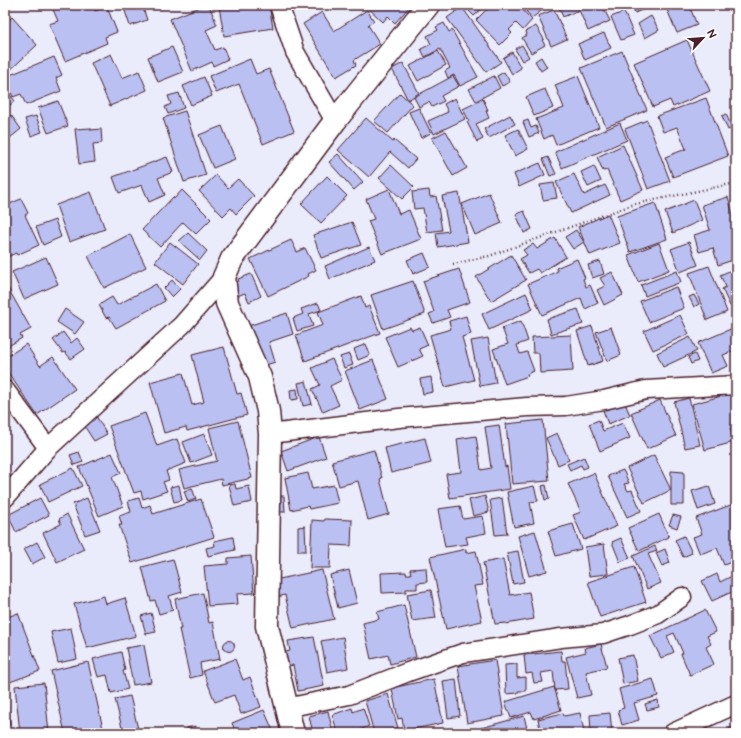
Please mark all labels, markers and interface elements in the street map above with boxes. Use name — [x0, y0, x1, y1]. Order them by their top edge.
north arrow — [683, 18, 723, 58]
text: N — [704, 27, 719, 40]

